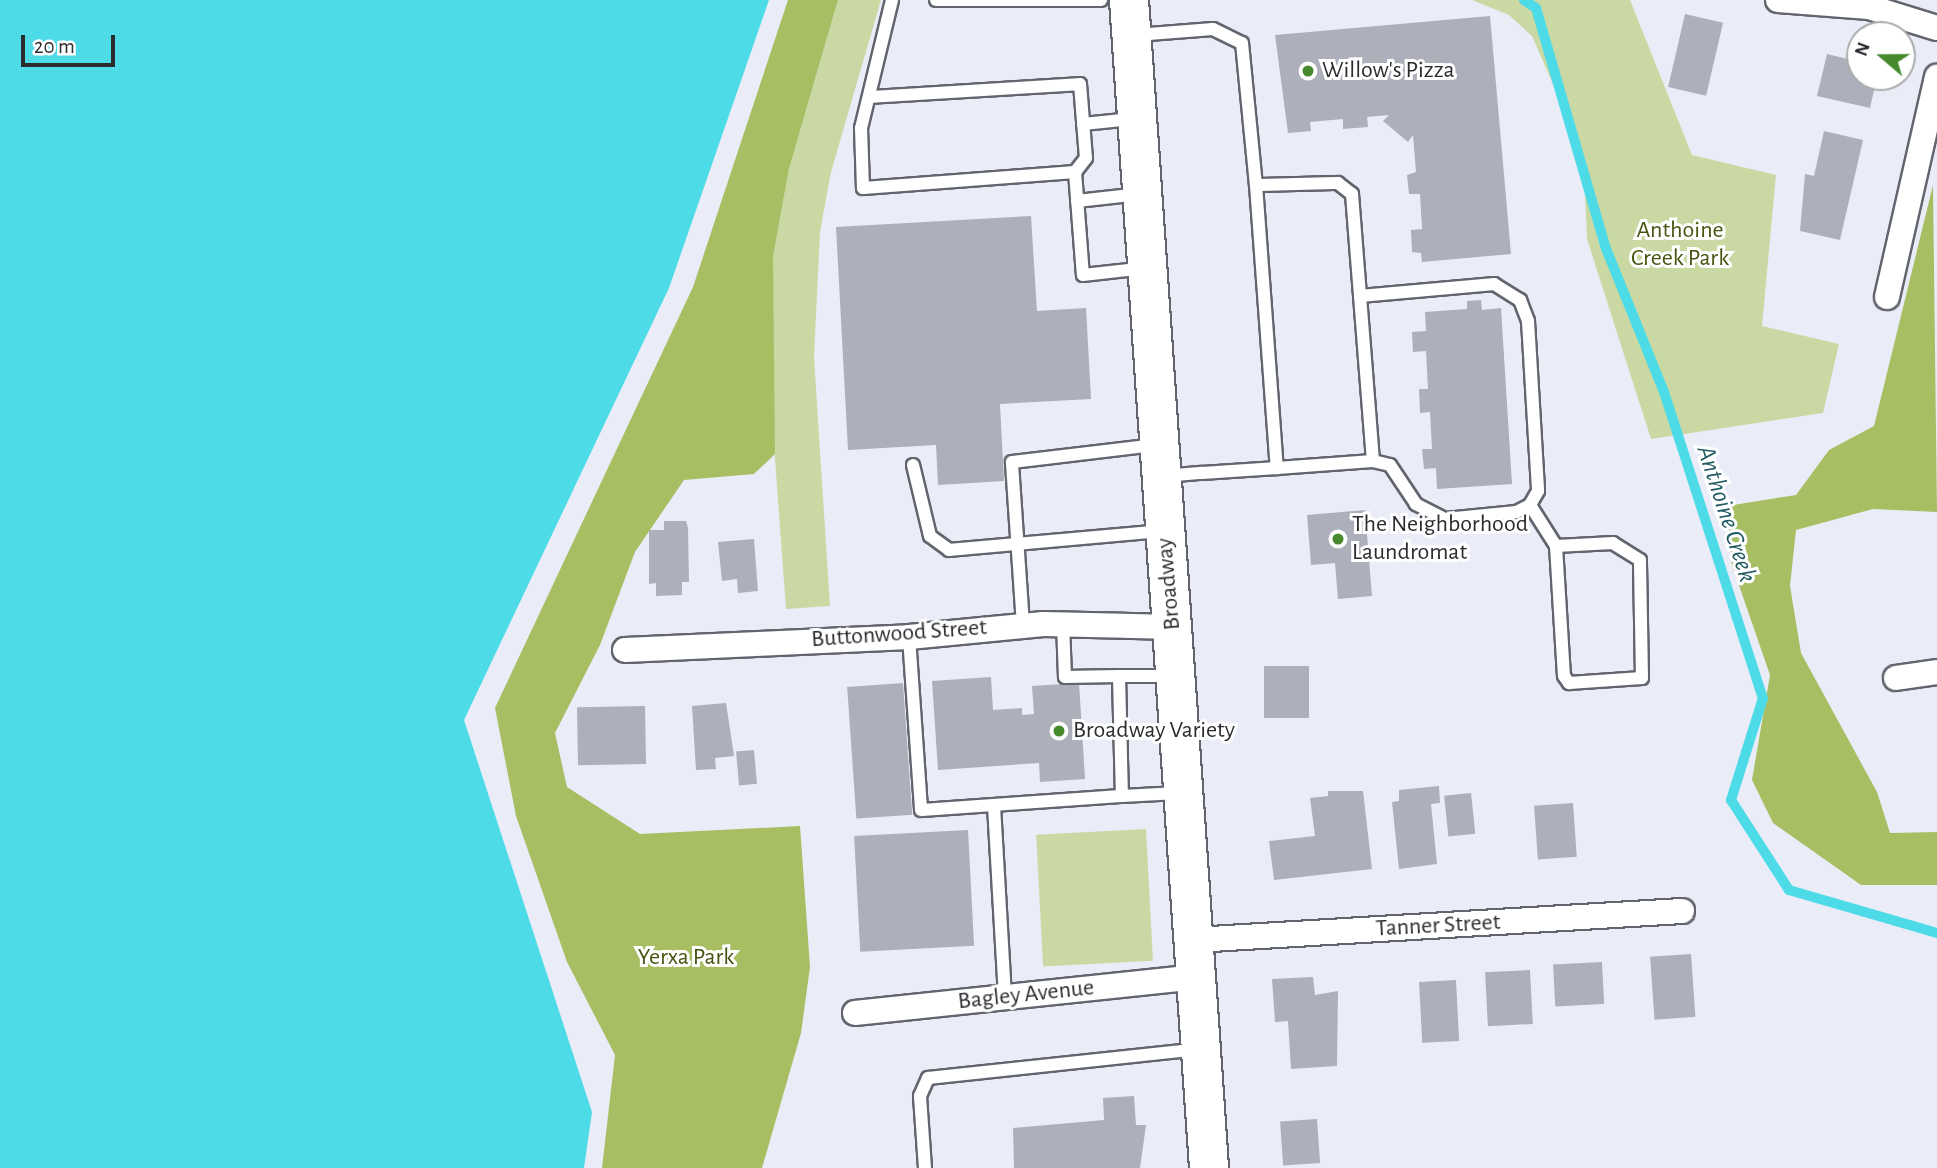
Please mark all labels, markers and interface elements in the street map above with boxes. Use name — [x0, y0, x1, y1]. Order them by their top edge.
scale bar — [24, 21, 119, 65]
north arrow — [1846, 21, 1916, 91]
text: 20 m — [34, 36, 75, 57]
text: N — [1851, 40, 1874, 59]
place label: Willow's Pizza — [1322, 57, 1455, 85]
marker: Willow's Pizza — [1300, 63, 1316, 79]
park label: Anthoine Creek Park — [1631, 217, 1729, 273]
water label: Anthoine Creek — [1689, 442, 1763, 586]
place label: The Neighborhood Laundromat — [1352, 511, 1528, 567]
marker: The Neighborhood Laundromat — [1330, 531, 1346, 547]
street label: Broadway — [1151, 537, 1187, 631]
street label: Buttonwood Street — [810, 614, 988, 654]
place label: Broadway Variety — [1073, 717, 1235, 745]
marker: Broadway Variety — [1051, 723, 1067, 739]
street label: Tanner Street — [1375, 908, 1501, 944]
park label: Yerxa Park — [638, 944, 734, 972]
street label: Bagley Avenue — [956, 974, 1096, 1016]

